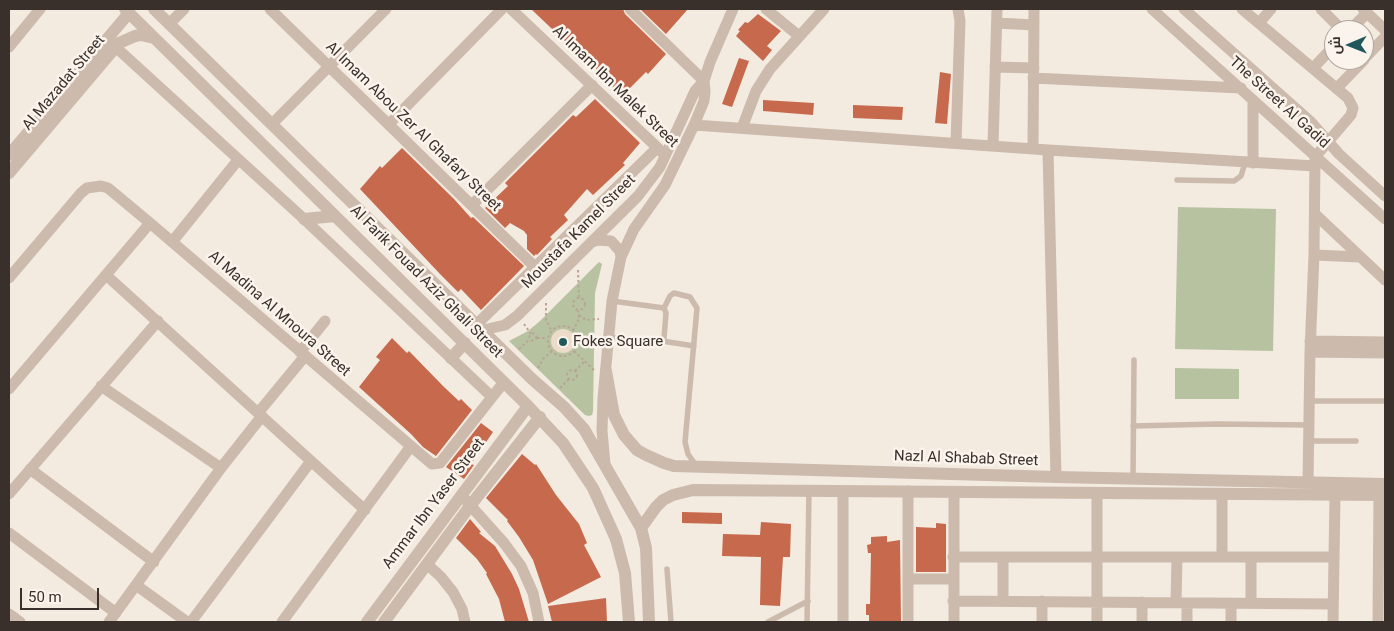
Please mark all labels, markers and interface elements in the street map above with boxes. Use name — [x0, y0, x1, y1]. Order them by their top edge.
north arrow — [1324, 20, 1374, 70]
street label: Al Imam Ibn Malek Street — [548, 22, 682, 152]
street label: Al Mazadat Street — [19, 32, 109, 134]
text: ش — [1327, 36, 1343, 54]
street label: Al Imam Abou Zer Al Ghafary Street — [322, 38, 504, 216]
street label: The Street Al Gadid — [1225, 53, 1333, 153]
street label: Moustafa Kamel Street — [518, 171, 640, 293]
street label: Al Farik Fouad Aziz Ghali Street — [346, 202, 506, 362]
street label: Al Madina Al Mnoura Street — [204, 247, 354, 381]
place label: Fokes Square — [573, 333, 663, 351]
marker: Fokes Square — [557, 336, 569, 348]
street label: Ammar Ibn Yaser Street — [379, 435, 489, 573]
street label: Nazl Al Shabab Street — [894, 447, 1038, 471]
scale bar — [22, 578, 101, 610]
text: 50 m — [28, 588, 62, 606]

